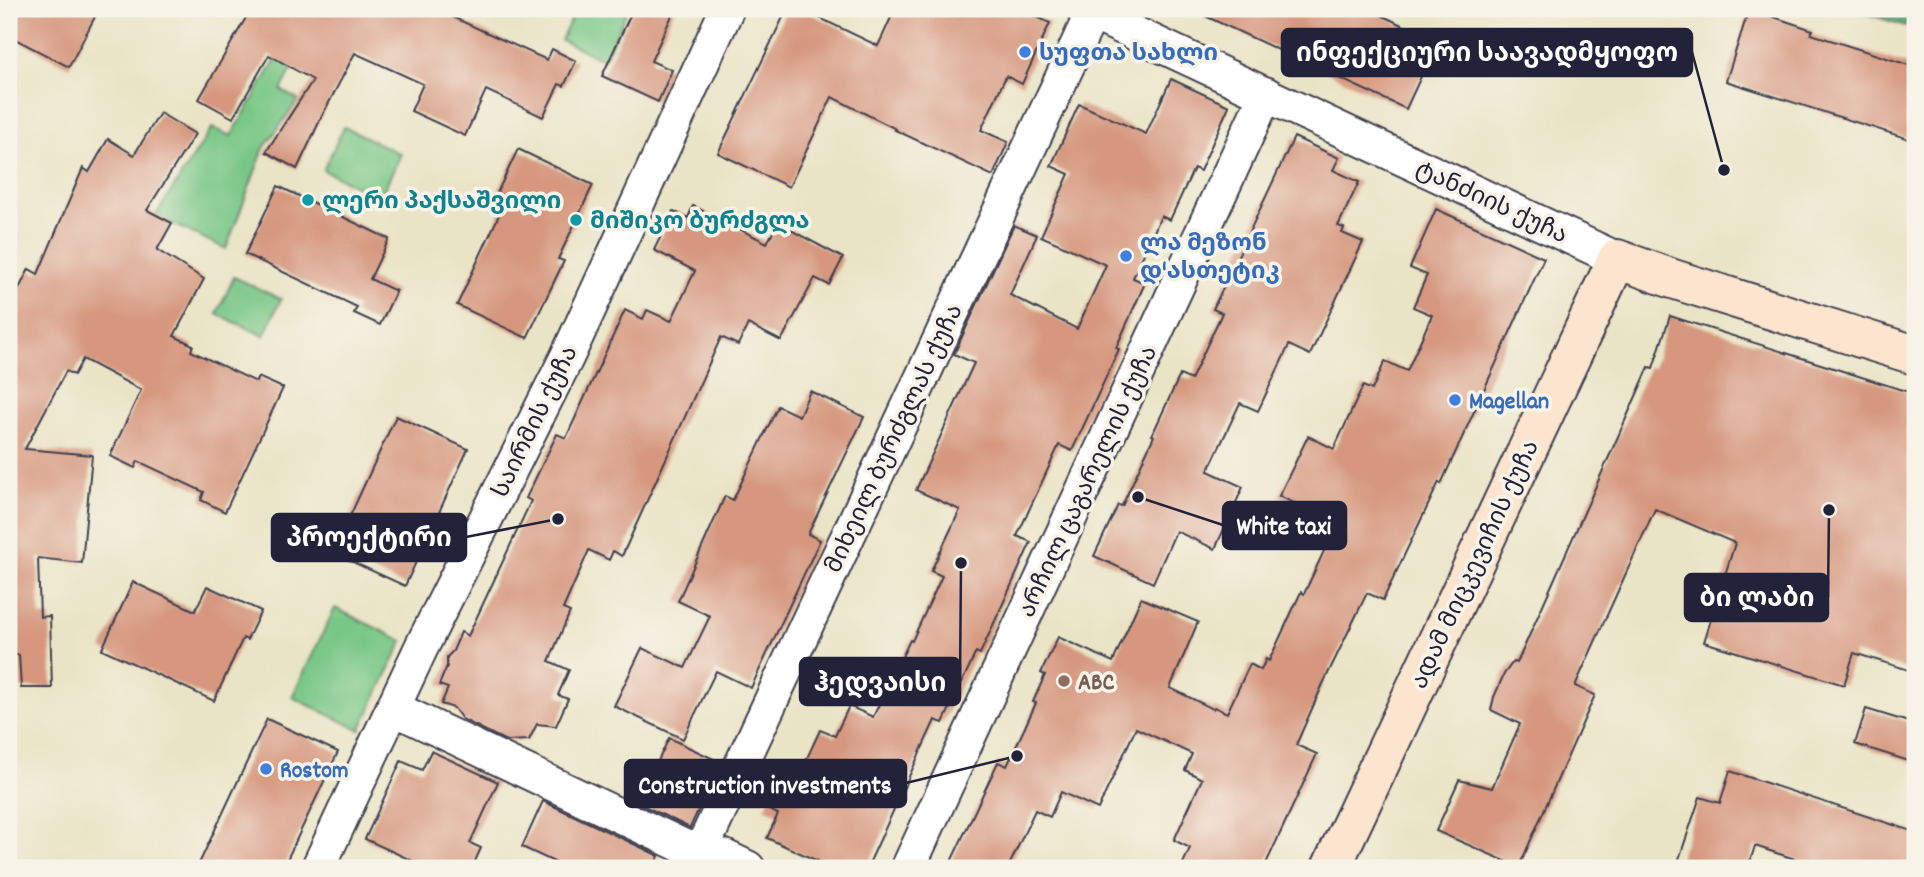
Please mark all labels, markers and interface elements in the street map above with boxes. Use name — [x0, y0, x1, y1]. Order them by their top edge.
callout: ინფექციური საავადმყოფო — [1282, 29, 1692, 76]
text: ინფექციური საავადმყოფო — [1296, 37, 1678, 74]
place label: სუფთა სახლი — [1039, 38, 1218, 72]
marker: სუფთა სახლი — [1017, 44, 1033, 60]
street label: ტანძიის ქუჩა — [1409, 154, 1572, 254]
place label: ლერი პაქსაშვილი — [322, 186, 561, 220]
marker: ლერი პაქსაშვილი — [300, 192, 316, 208]
place label: მიშიკო ბურძგლა — [590, 206, 810, 240]
marker: მიშიკო ბურძგლა — [568, 212, 584, 228]
place label: ლა მეზონ დ'ასთეტიკ — [1140, 228, 1280, 290]
marker: ლა მეზონ დ'ასთეტიკ — [1118, 248, 1134, 264]
street label: მიხეილ ბურძგლას ქუჩა — [818, 299, 973, 579]
street label: საირმის ქუჩა — [485, 341, 588, 504]
street label: არჩილ ცაგარელის ქუჩა — [1012, 341, 1168, 624]
place label: Magellan — [1469, 386, 1549, 420]
marker: Magellan — [1447, 392, 1463, 408]
street label: ადამ მიცკევიჩის ქუჩა — [1404, 435, 1549, 695]
callout: White taxi — [1223, 502, 1346, 549]
text: White taxi — [1237, 510, 1332, 547]
callout: პროექტირი — [272, 514, 466, 561]
text: პროექტირი — [286, 522, 452, 559]
callout: ბი ლაბი — [1685, 574, 1828, 621]
text: ბი ლაბი — [1700, 582, 1814, 619]
callout: ჰედვაისი — [800, 658, 960, 705]
text: ჰედვაისი — [814, 667, 946, 704]
place label: ABC — [1078, 667, 1114, 701]
marker: ABC — [1056, 673, 1072, 689]
place label: Rostom — [280, 755, 349, 789]
callout: Construction investments — [625, 760, 906, 807]
marker: Rostom — [258, 761, 274, 777]
text: Construction investments — [638, 769, 892, 806]

